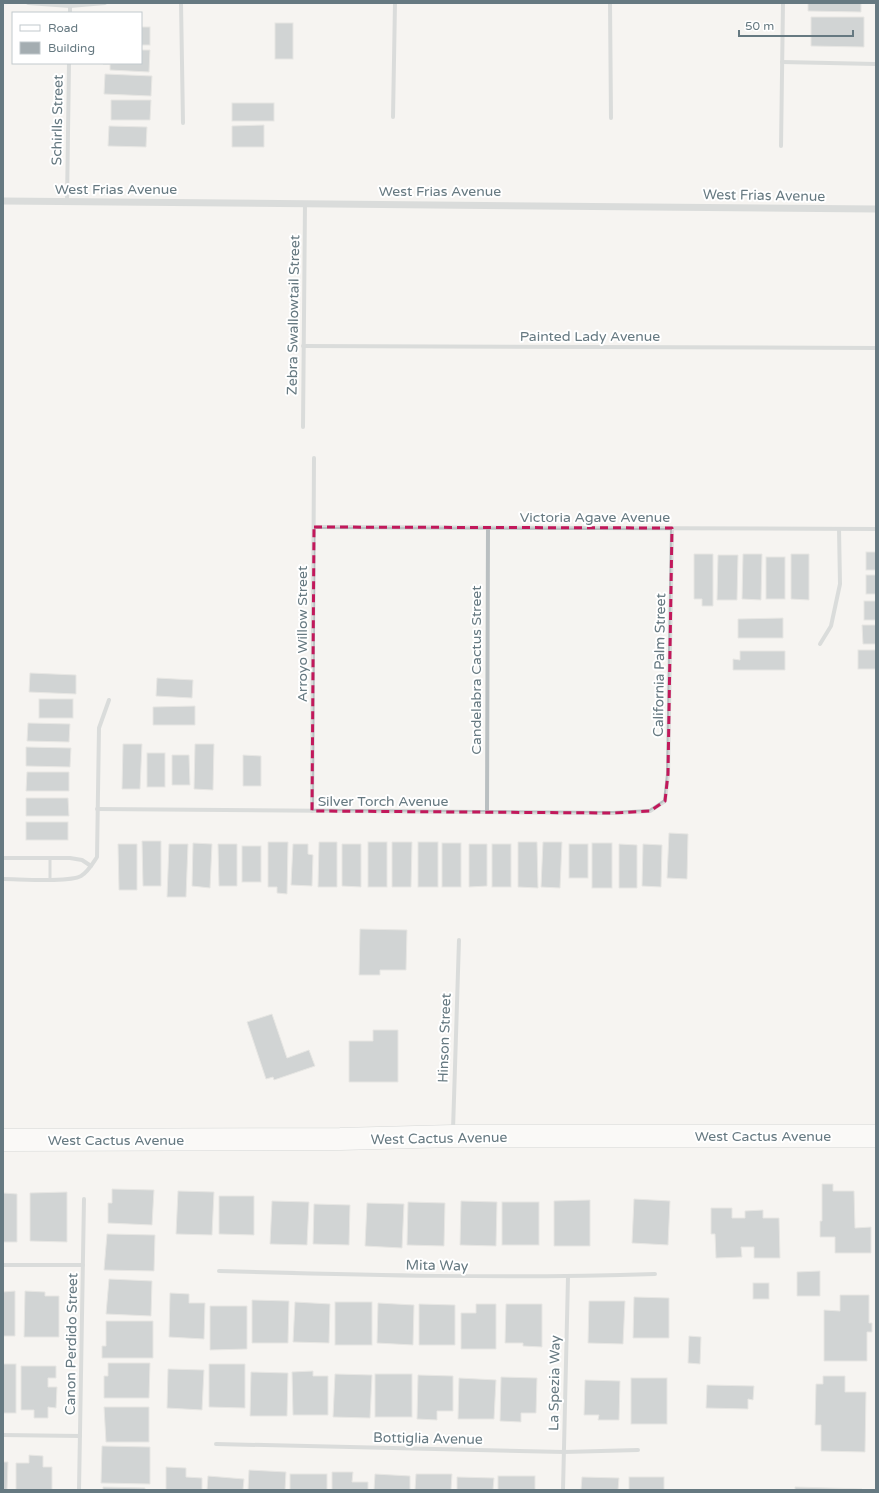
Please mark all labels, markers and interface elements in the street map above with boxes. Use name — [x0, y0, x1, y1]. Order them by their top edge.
legend — [12, 12, 142, 64]
scale bar — [739, 12, 853, 38]
text: 50 m — [745, 19, 774, 33]
text: Road — [48, 21, 78, 35]
text: Building — [48, 41, 95, 55]
street label: Schirlls Street — [48, 74, 67, 166]
street label: West Frias Avenue — [55, 181, 177, 198]
street label: West Frias Avenue — [379, 183, 501, 200]
street label: West Frias Avenue — [703, 186, 825, 205]
street label: Zebra Swallowtail Street — [284, 234, 303, 395]
street label: Painted Lady Avenue — [520, 328, 660, 345]
street label: Victoria Agave Avenue — [520, 509, 670, 526]
street label: Arroyo Willow Street — [294, 565, 311, 702]
street label: Candelabra Cactus Street — [468, 585, 485, 755]
street label: California Palm Street — [650, 592, 669, 737]
street label: Silver Torch Avenue — [318, 793, 448, 810]
street label: Hinson Street — [434, 992, 455, 1083]
street label: West Cactus Avenue — [695, 1128, 831, 1145]
street label: West Cactus Avenue — [371, 1129, 507, 1148]
street label: West Cactus Avenue — [48, 1132, 184, 1149]
street label: Mita Way — [406, 1256, 469, 1275]
street label: Canon Perdido Street — [62, 1272, 81, 1415]
street label: La Spezia Way — [545, 1335, 564, 1431]
street label: Bottiglia Avenue — [373, 1429, 483, 1448]

